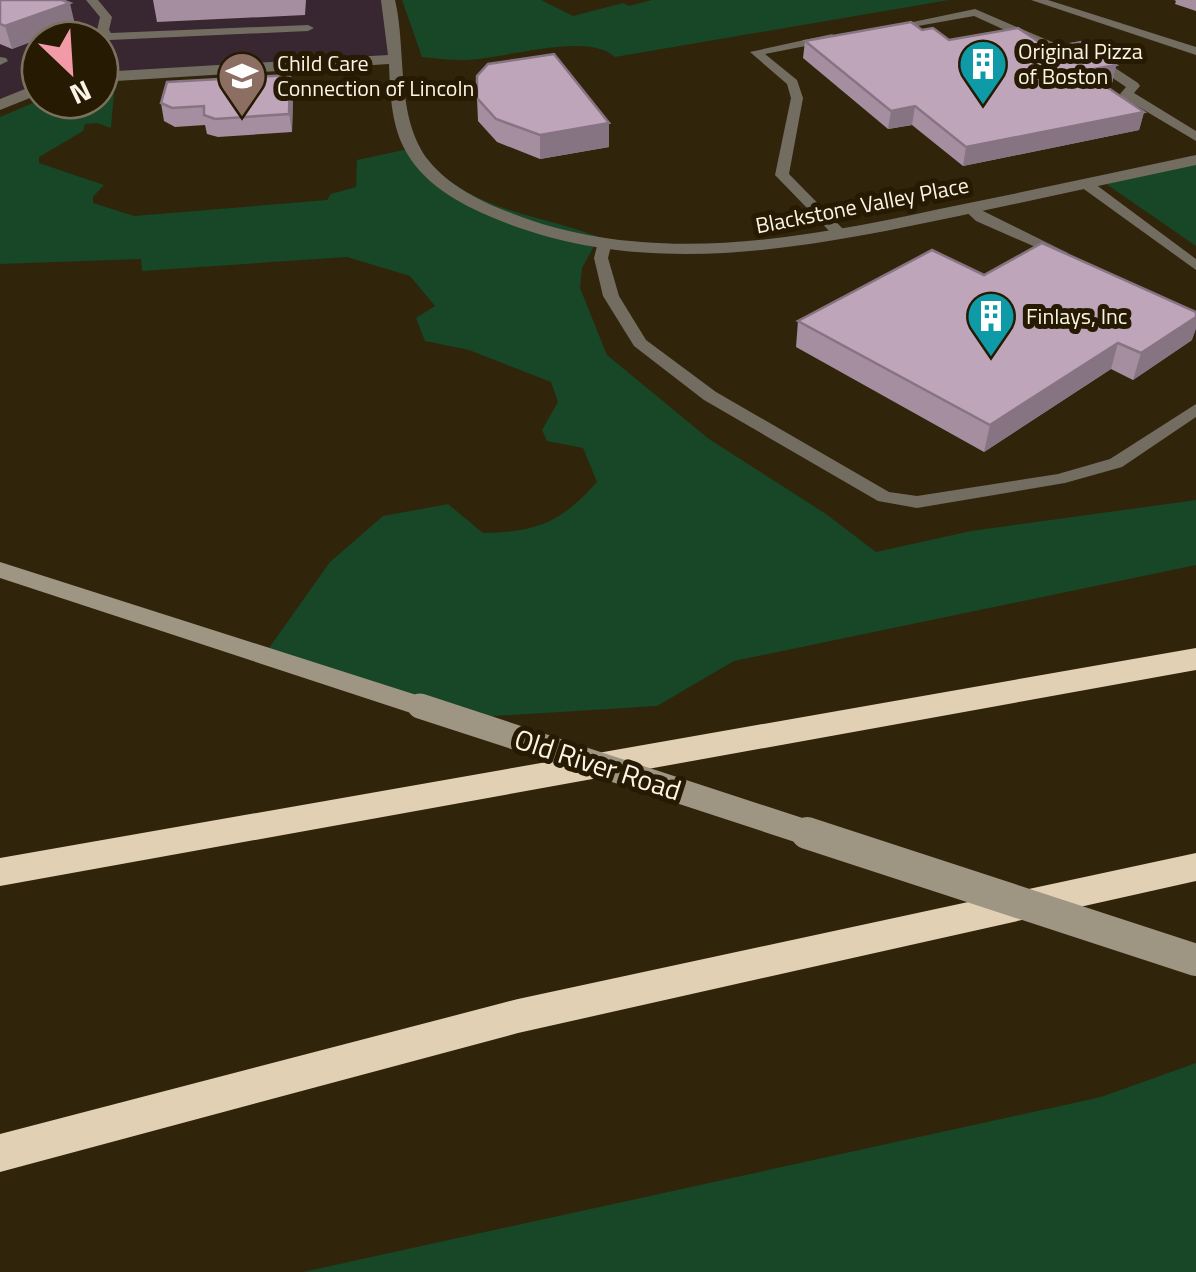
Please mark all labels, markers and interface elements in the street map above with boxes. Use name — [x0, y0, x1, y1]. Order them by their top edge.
north arrow — [20, 20, 120, 120]
place label: Original Pizza of Boston — [1018, 34, 1143, 93]
building icon: Original Pizza of Boston — [957, 38, 1009, 106]
place label: Child Care Connection of Lincoln — [277, 46, 474, 105]
school or university icon: Child Care Connection of Lincoln — [216, 50, 268, 118]
text: N — [63, 70, 99, 117]
street label: Blackstone Valley Place — [752, 168, 972, 242]
building icon: Finlays, Inc — [965, 290, 1017, 358]
place label: Finlays, Inc — [1026, 299, 1127, 333]
street label: Old River Road — [509, 717, 687, 811]

